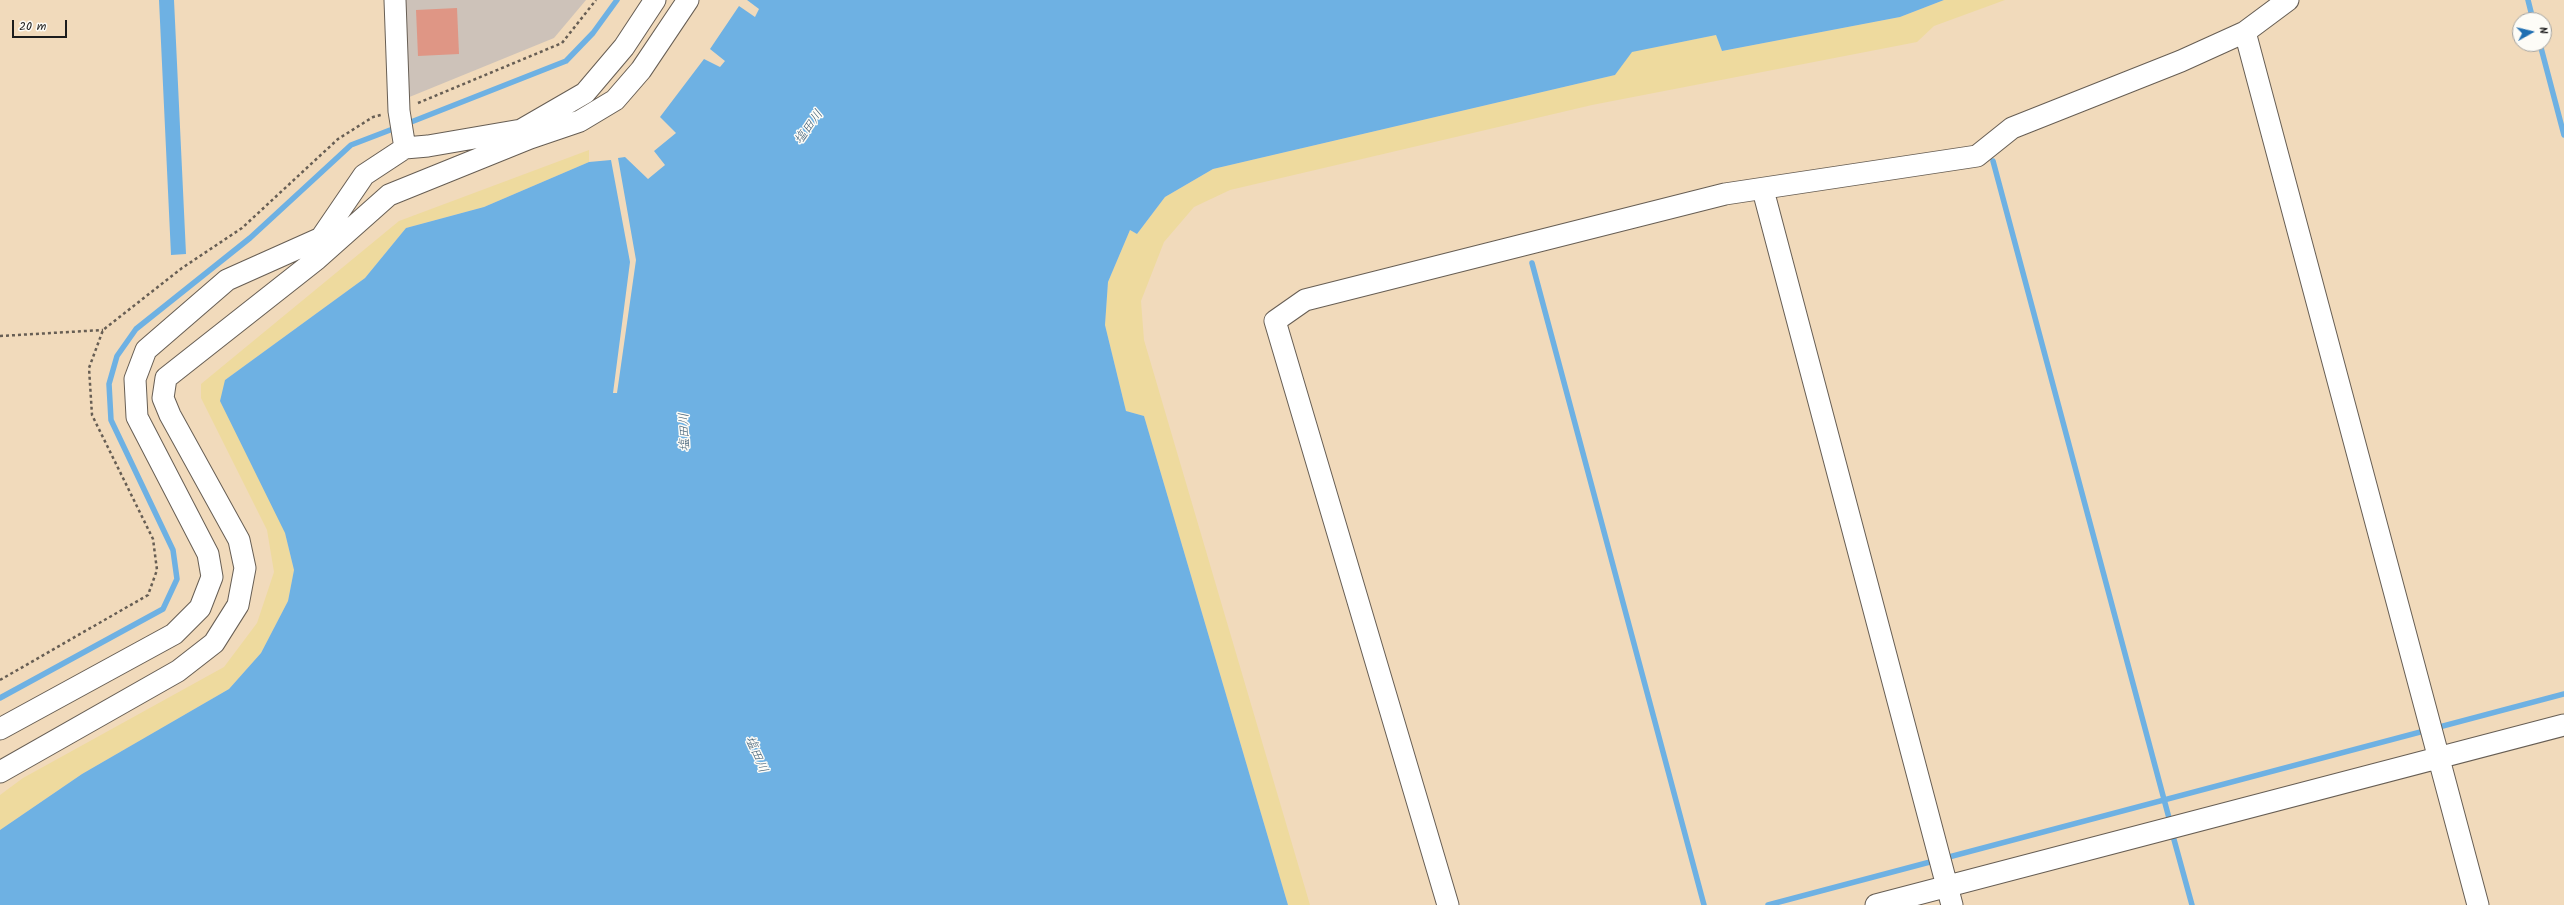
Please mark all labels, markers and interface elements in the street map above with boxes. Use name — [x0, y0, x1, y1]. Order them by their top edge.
scale bar — [14, 12, 69, 38]
north arrow — [2512, 12, 2552, 52]
text: 20 m — [19, 17, 46, 36]
text: N — [2533, 26, 2552, 35]
water label: 塩田川 — [792, 108, 828, 148]
water label: 塩田川 — [678, 412, 694, 452]
water label: 塩田川 — [740, 734, 770, 776]

